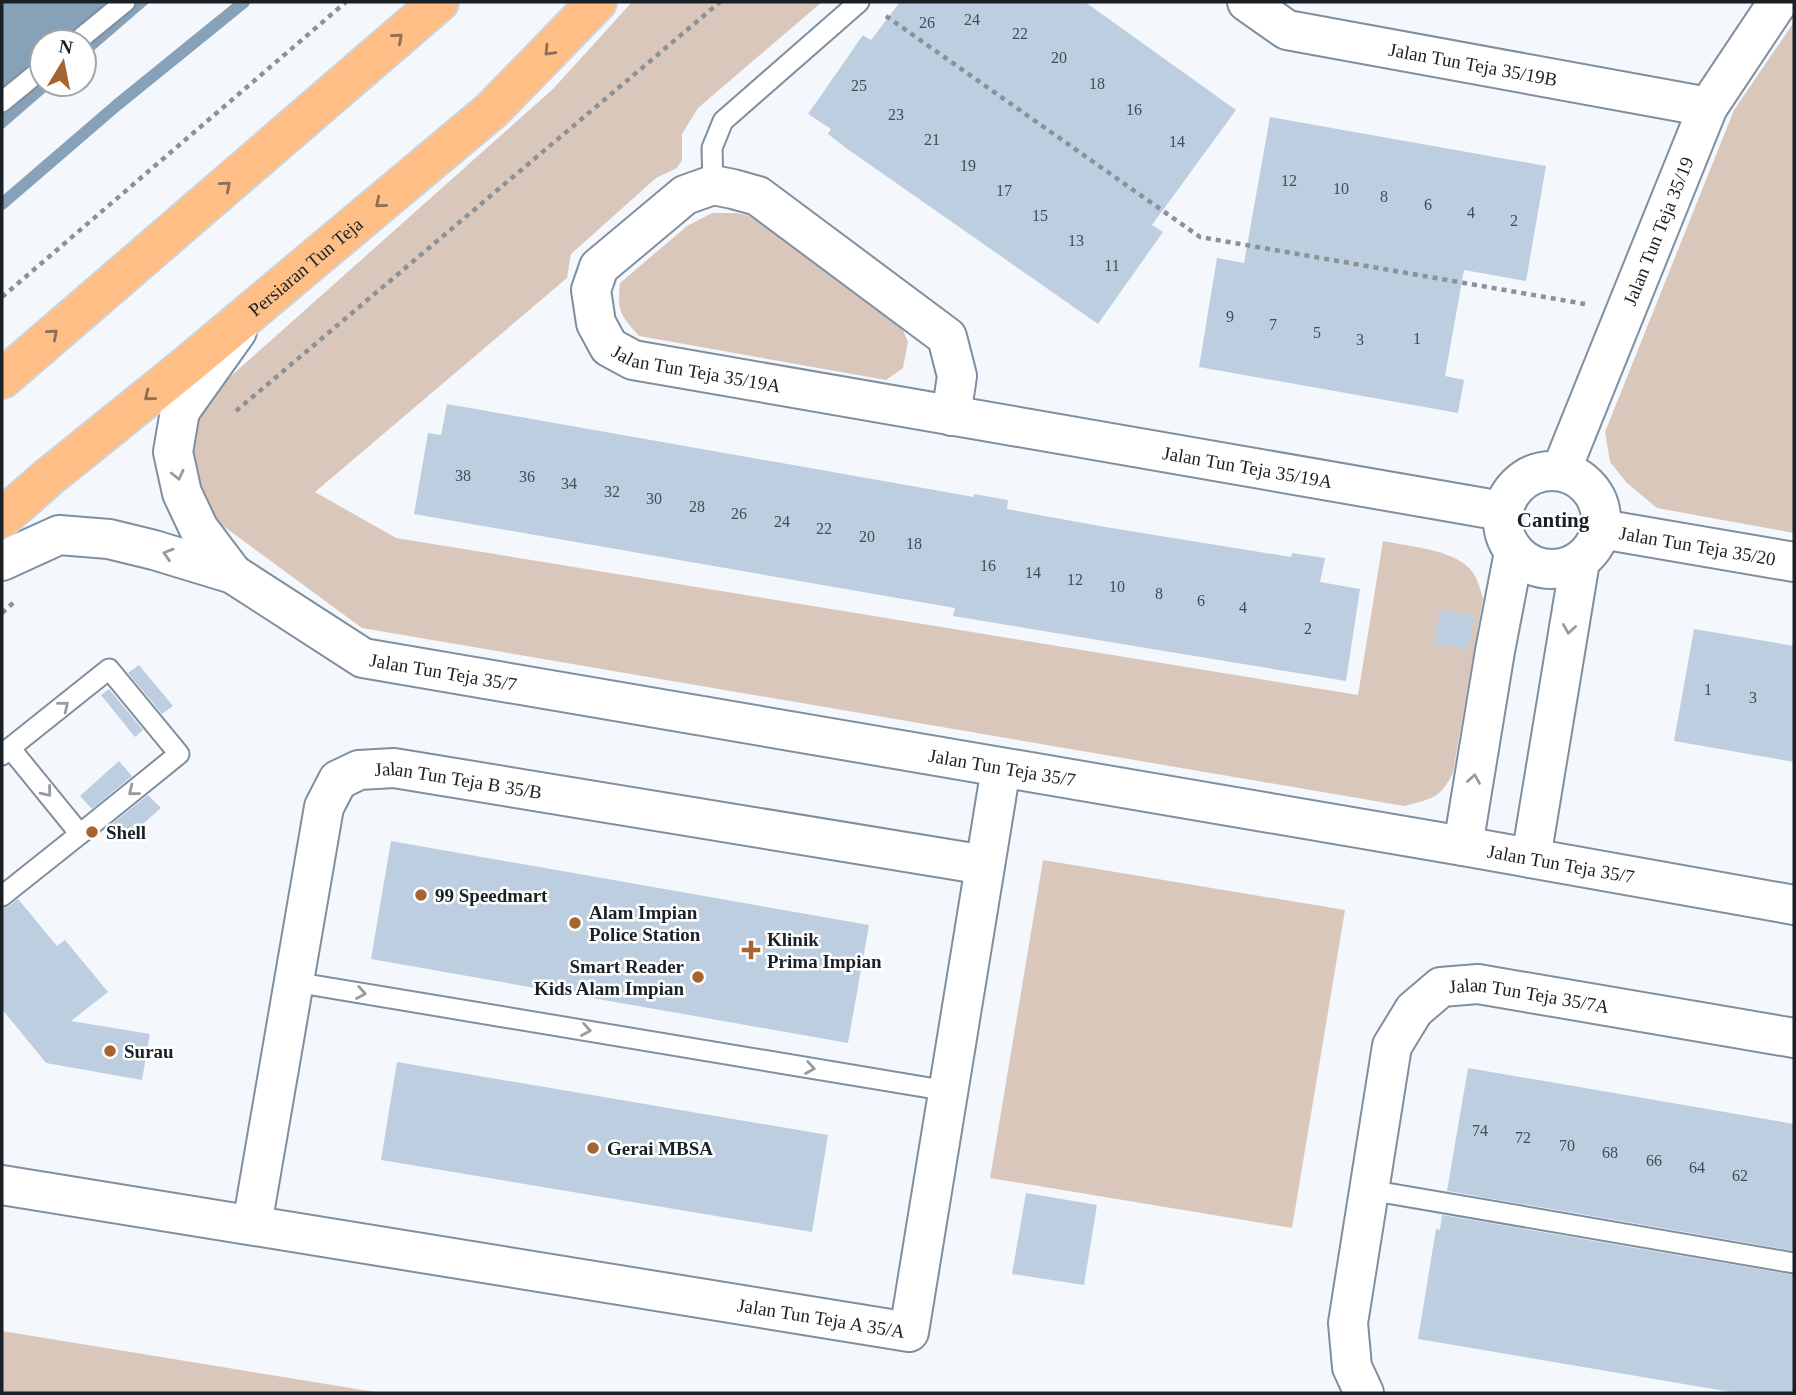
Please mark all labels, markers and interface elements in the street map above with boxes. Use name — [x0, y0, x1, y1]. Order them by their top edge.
house number: 24 — [964, 11, 980, 28]
house number: 26 — [919, 14, 935, 31]
house number: 22 — [1012, 25, 1028, 42]
north arrow — [28, 28, 98, 98]
one-way arrow — [390, 34, 403, 46]
text: N — [57, 35, 75, 58]
street label: Jalan Tun Teja 35/19B — [1387, 39, 1559, 90]
one-way arrow — [545, 43, 558, 56]
house number: 20 — [1051, 49, 1067, 66]
house number: 18 — [1089, 75, 1105, 92]
house number: 25 — [851, 77, 867, 94]
house number: 16 — [1126, 101, 1142, 118]
house number: 23 — [888, 106, 904, 123]
house number: 21 — [924, 131, 940, 148]
house number: 14 — [1169, 133, 1185, 150]
street label: Jalan Tun Teja 35/19 — [1619, 154, 1698, 308]
house number: 19 — [960, 157, 976, 174]
house number: 12 — [1281, 172, 1297, 189]
house number: 10 — [1333, 180, 1349, 197]
one-way arrow — [218, 182, 231, 194]
house number: 17 — [996, 182, 1012, 199]
house number: 8 — [1380, 188, 1388, 205]
one-way arrow — [376, 195, 389, 207]
house number: 6 — [1424, 196, 1432, 213]
house number: 4 — [1467, 204, 1475, 221]
house number: 15 — [1032, 207, 1048, 224]
house number: 2 — [1510, 212, 1518, 229]
street label: Persiaran Tun Teja — [244, 213, 367, 320]
house number: 13 — [1068, 232, 1084, 249]
house number: 11 — [1104, 257, 1120, 274]
house number: 9 — [1226, 308, 1234, 325]
house number: 7 — [1269, 316, 1277, 333]
house number: 5 — [1313, 324, 1321, 341]
one-way arrow — [45, 330, 58, 342]
house number: 1 — [1413, 330, 1421, 347]
house number: 3 — [1356, 331, 1364, 348]
street label: Jalan Tun Teja 35/19A — [608, 341, 783, 397]
one-way arrow — [145, 388, 158, 400]
street label: Jalan Tun Teja 35/19A — [1161, 442, 1334, 492]
house number: 38 — [455, 467, 471, 484]
house number: 36 — [519, 468, 535, 485]
one-way arrow — [170, 469, 184, 481]
house number: 34 — [561, 475, 577, 492]
house number: 32 — [604, 483, 620, 500]
house number: 30 — [646, 490, 662, 507]
house number: 28 — [689, 498, 705, 515]
house number: 26 — [731, 505, 747, 522]
district label: Canting — [1517, 508, 1590, 532]
house number: 24 — [774, 513, 790, 530]
house number: 22 — [816, 520, 832, 537]
street label: Jalan Tun Teja 35/20 — [1618, 522, 1777, 570]
house number: 20 — [859, 528, 875, 545]
house number: 18 — [906, 535, 922, 552]
one-way arrow — [162, 548, 174, 563]
house number: 16 — [980, 557, 996, 574]
house number: 14 — [1025, 564, 1041, 581]
house number: 12 — [1067, 571, 1083, 588]
house number: 10 — [1109, 578, 1125, 595]
house number: 8 — [1155, 585, 1163, 602]
house number: 6 — [1197, 592, 1205, 609]
house number: 4 — [1239, 599, 1247, 616]
house number: 2 — [1304, 620, 1312, 637]
one-way arrow — [1562, 623, 1577, 635]
street label: Jalan Tun Teja 35/7 — [368, 649, 518, 695]
house number: 1 — [1704, 681, 1712, 698]
house number: 3 — [1749, 689, 1757, 706]
one-way arrow — [56, 701, 68, 714]
street label: Jalan Tun Teja 35/7 — [927, 745, 1077, 791]
street label: Jalan Tun Teja B 35/B — [374, 758, 543, 803]
one-way arrow — [1466, 773, 1481, 785]
one-way arrow — [128, 783, 141, 795]
one-way arrow — [38, 785, 51, 797]
place label: Shell — [106, 822, 146, 843]
marker: Shell — [84, 824, 100, 840]
street label: Jalan Tun Teja 35/7 — [1486, 841, 1636, 887]
place label: 99 Speedmart — [435, 885, 548, 906]
marker: 99 Speedmart — [413, 887, 429, 903]
place label: Alam Impian Police Station — [589, 902, 701, 945]
marker: Alam Impian Police Station — [567, 915, 583, 931]
place label: Klinik Prima Impian — [767, 929, 882, 972]
marker: Klinik Prima Impian — [741, 940, 761, 960]
place label: Smart Reader Kids Alam Impian — [534, 956, 685, 999]
marker: Smart Reader Kids Alam Impian — [690, 969, 706, 985]
street label: Jalan Tun Teja 35/7A — [1448, 974, 1611, 1017]
one-way arrow — [355, 985, 367, 1000]
one-way arrow — [580, 1022, 591, 1037]
place label: Surau — [124, 1041, 174, 1062]
marker: Surau — [102, 1043, 118, 1059]
one-way arrow — [804, 1060, 816, 1075]
house number: 74 — [1472, 1122, 1488, 1139]
house number: 72 — [1515, 1129, 1531, 1146]
house number: 70 — [1559, 1137, 1575, 1154]
place label: Gerai MBSA — [607, 1138, 713, 1159]
marker: Gerai MBSA — [585, 1140, 601, 1156]
house number: 68 — [1602, 1144, 1618, 1161]
house number: 66 — [1646, 1152, 1662, 1169]
house number: 64 — [1689, 1159, 1705, 1176]
house number: 62 — [1732, 1167, 1748, 1184]
street label: Jalan Tun Teja A 35/A — [736, 1294, 907, 1342]

